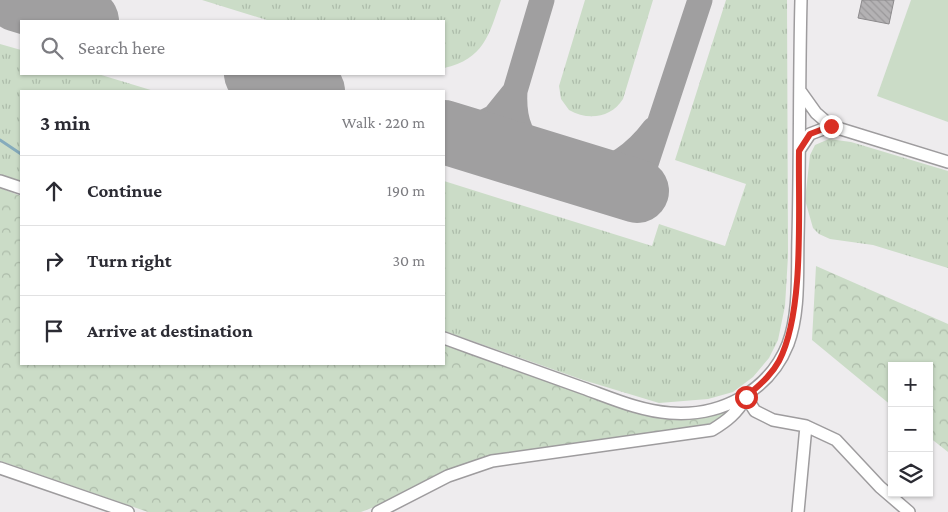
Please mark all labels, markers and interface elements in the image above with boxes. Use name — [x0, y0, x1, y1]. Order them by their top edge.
search box — [20, 20, 445, 75]
icon: search — [38, 34, 66, 62]
text: Search here — [78, 37, 165, 58]
text: 3 min — [40, 111, 90, 135]
text: Walk · 220 m — [342, 114, 425, 131]
route end — [820, 115, 843, 138]
icon: ahead — [40, 177, 68, 205]
text: Continue — [87, 180, 162, 201]
text: 190 m — [387, 182, 425, 199]
icon: right — [40, 247, 68, 275]
text: Turn right — [87, 250, 172, 271]
text: 30 m — [393, 252, 425, 269]
icon: arrive — [40, 317, 68, 345]
text: Arrive at destination — [87, 320, 253, 341]
map controls — [888, 362, 933, 497]
button: + — [888, 362, 933, 407]
route start — [735, 386, 758, 409]
button: − — [888, 407, 933, 452]
button: layers — [888, 452, 933, 497]

